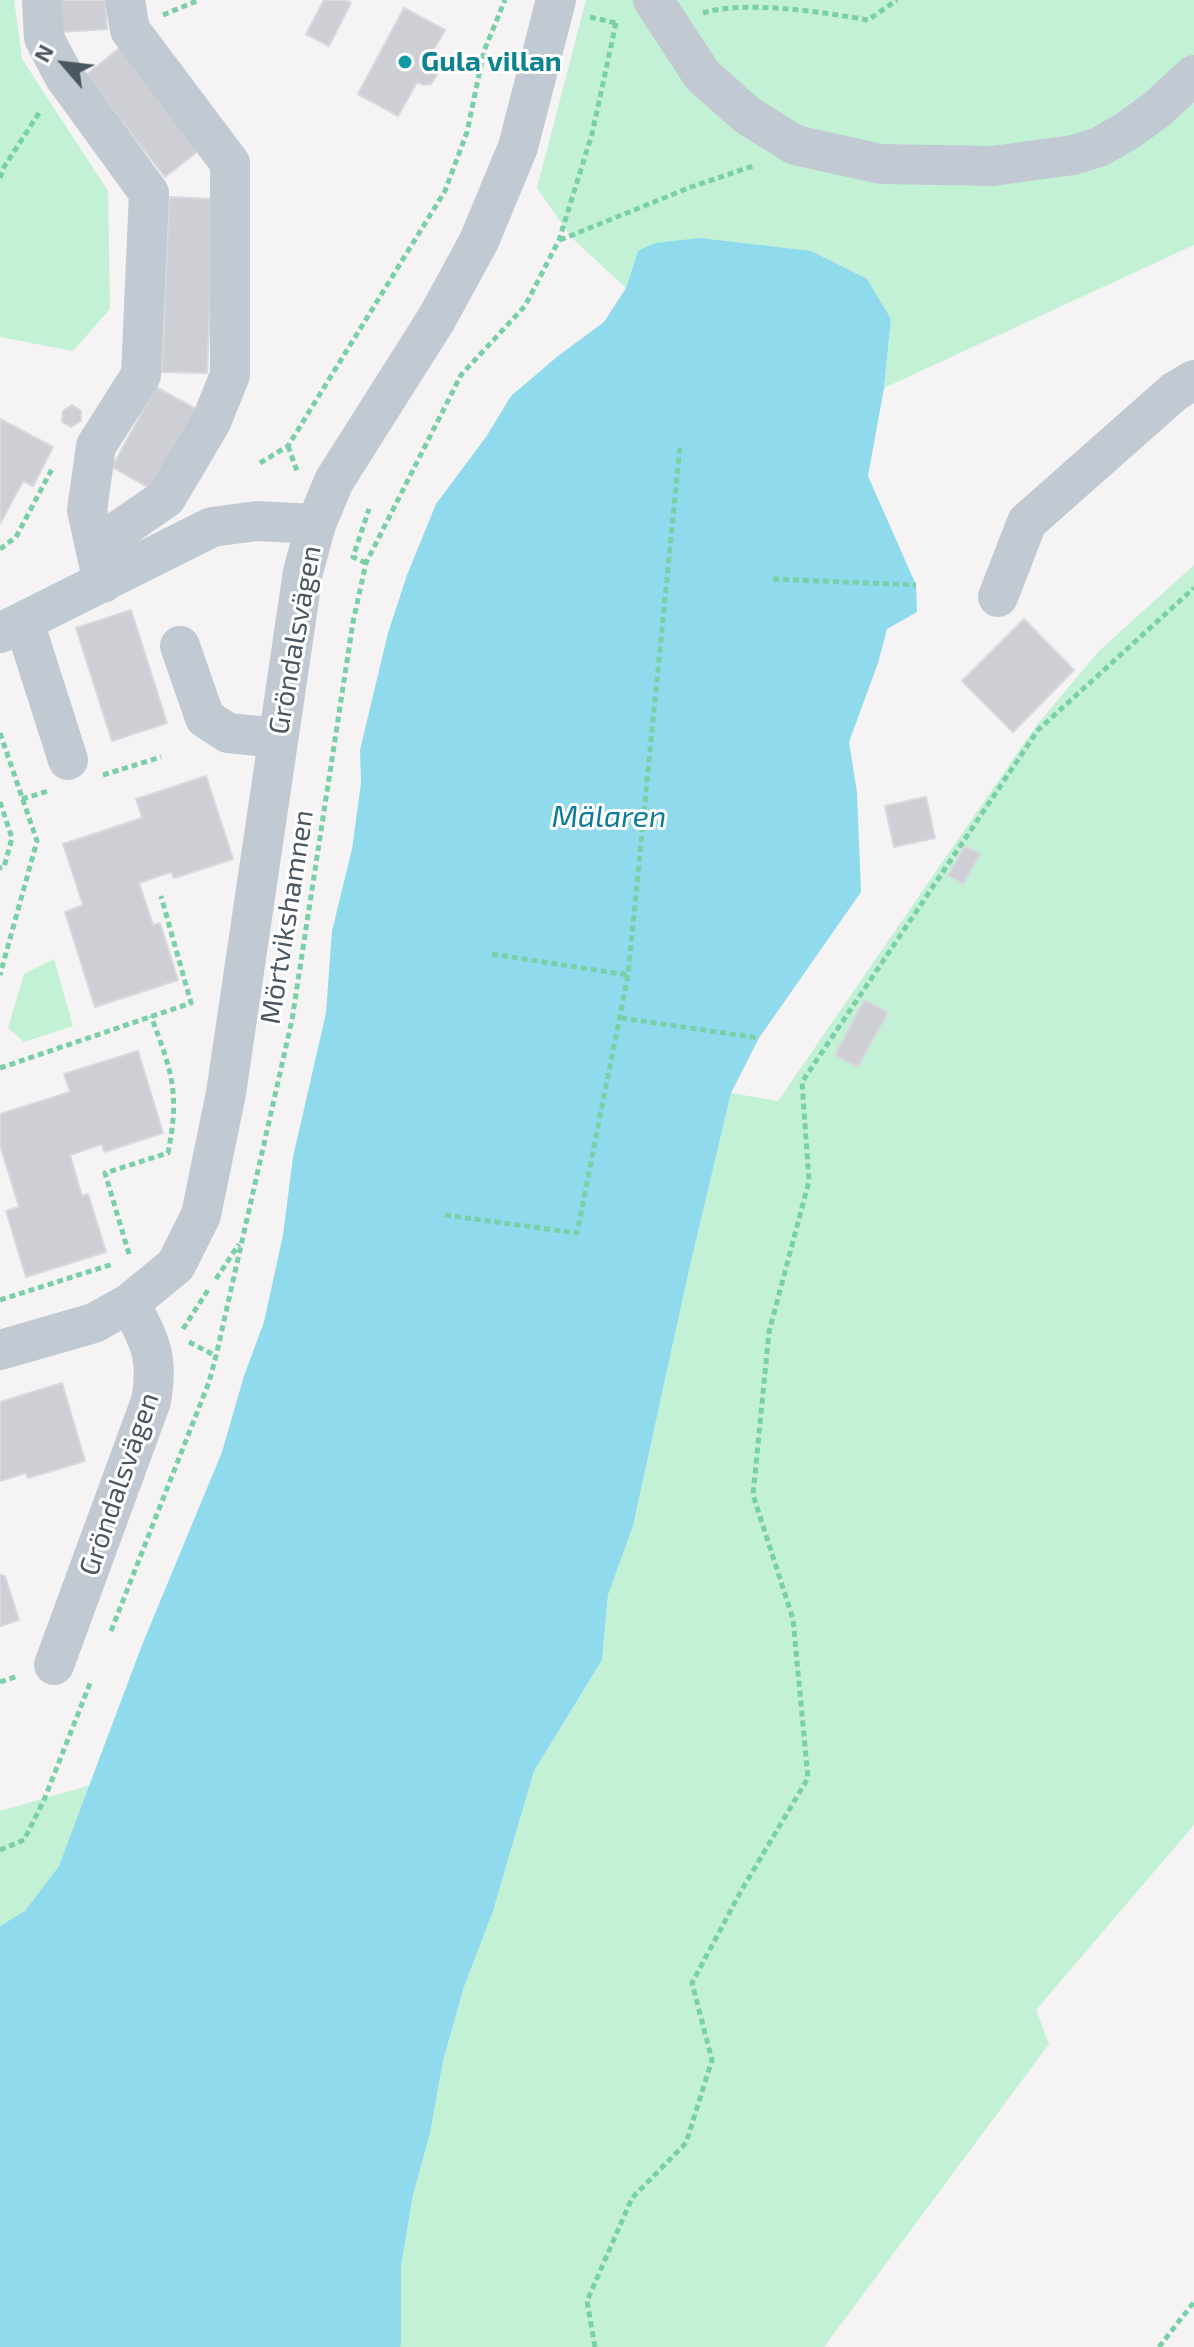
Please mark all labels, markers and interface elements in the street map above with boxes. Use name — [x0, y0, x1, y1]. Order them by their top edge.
north arrow — [24, 24, 104, 104]
text: N — [28, 40, 58, 66]
place label: Gula villan — [421, 45, 562, 79]
marker: Gula villan — [396, 53, 414, 71]
street label: Gröndalsvägen — [262, 543, 328, 737]
water label: Mälaren — [552, 799, 666, 835]
street label: Mörtvikshamnen — [253, 808, 321, 1026]
street label: Gröndalsvägen — [72, 1388, 166, 1580]

